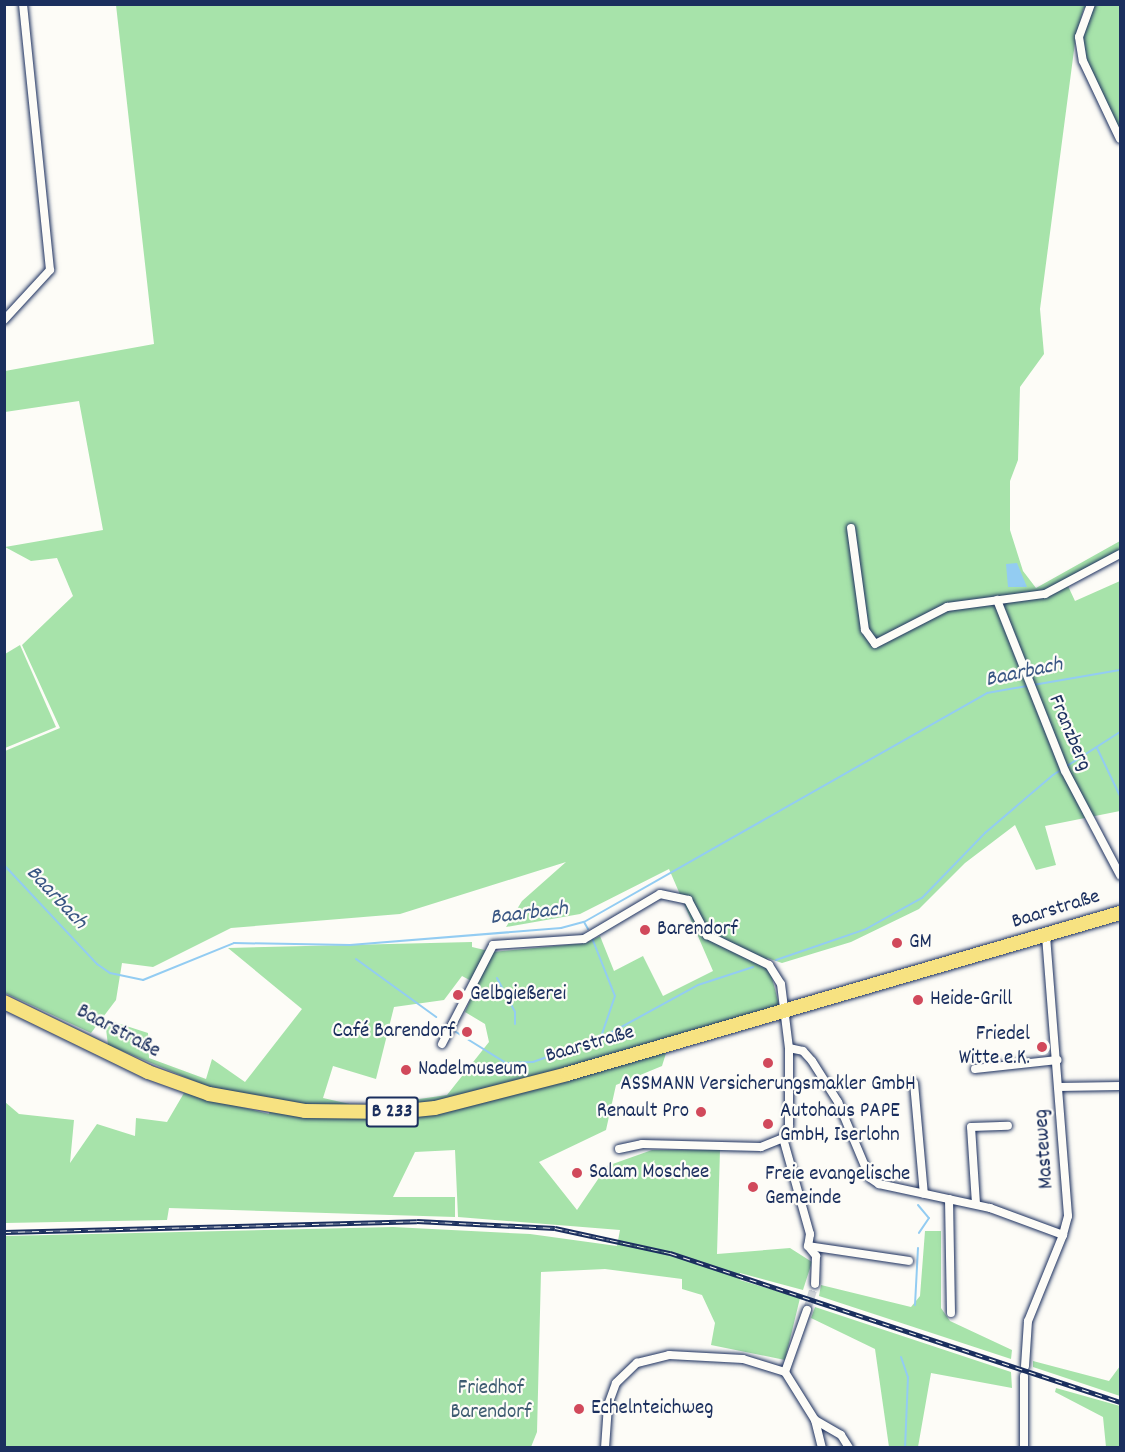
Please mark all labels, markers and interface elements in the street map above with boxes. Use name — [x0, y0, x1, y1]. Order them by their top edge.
water label: Baarbach — [983, 652, 1065, 694]
street label: Franzberg — [1042, 691, 1096, 775]
water label: Baarbach — [20, 860, 92, 936]
street label: Baarstraße — [1009, 885, 1103, 935]
water label: Baarbach — [489, 896, 569, 932]
place label: Barendorf — [657, 917, 738, 943]
marker: Barendorf — [638, 923, 652, 937]
place label: GM — [909, 930, 932, 956]
marker: GM — [890, 936, 904, 950]
place label: Gelbgießerei — [470, 982, 566, 1008]
place label: Heide-Grill — [930, 987, 1012, 1013]
marker: Gelbgießerei — [451, 988, 465, 1002]
marker: Heide-Grill — [911, 993, 925, 1007]
street label: Baarstraße — [72, 1000, 164, 1064]
place label: Café Barendorf — [333, 1019, 455, 1045]
street label: Baarstraße — [543, 1020, 637, 1070]
place label: Friedel Witte e.K. — [959, 1022, 1030, 1072]
marker: Café Barendorf — [460, 1025, 474, 1039]
marker: Friedel Witte e.K. — [1035, 1040, 1049, 1054]
marker: ASSMANN Versicherungsmakler GmbH — [761, 1056, 775, 1070]
place label: Nadelmuseum — [418, 1057, 527, 1083]
marker: Nadelmuseum — [399, 1063, 413, 1077]
place label: ASSMANN Versicherungsmakler GmbH — [620, 1072, 916, 1098]
road number: B 233 — [365, 1095, 419, 1129]
place label: Renault Pro — [597, 1099, 689, 1125]
place label: Autohaus PAPE GmbH, Iserlohn — [780, 1099, 900, 1149]
marker: Renault Pro — [694, 1105, 708, 1119]
street label: Masteweg — [1030, 1108, 1060, 1190]
marker: Autohaus PAPE GmbH, Iserlohn — [761, 1117, 775, 1131]
place label: Salam Moschee — [589, 1160, 709, 1186]
place label: Freie evangelische Gemeinde — [765, 1162, 910, 1212]
marker: Salam Moschee — [570, 1166, 584, 1180]
marker: Freie evangelische Gemeinde — [746, 1180, 760, 1194]
park label: Friedhof Barendorf — [451, 1376, 531, 1426]
place label: Echelnteichweg — [591, 1396, 713, 1422]
marker: Echelnteichweg — [572, 1402, 586, 1416]

